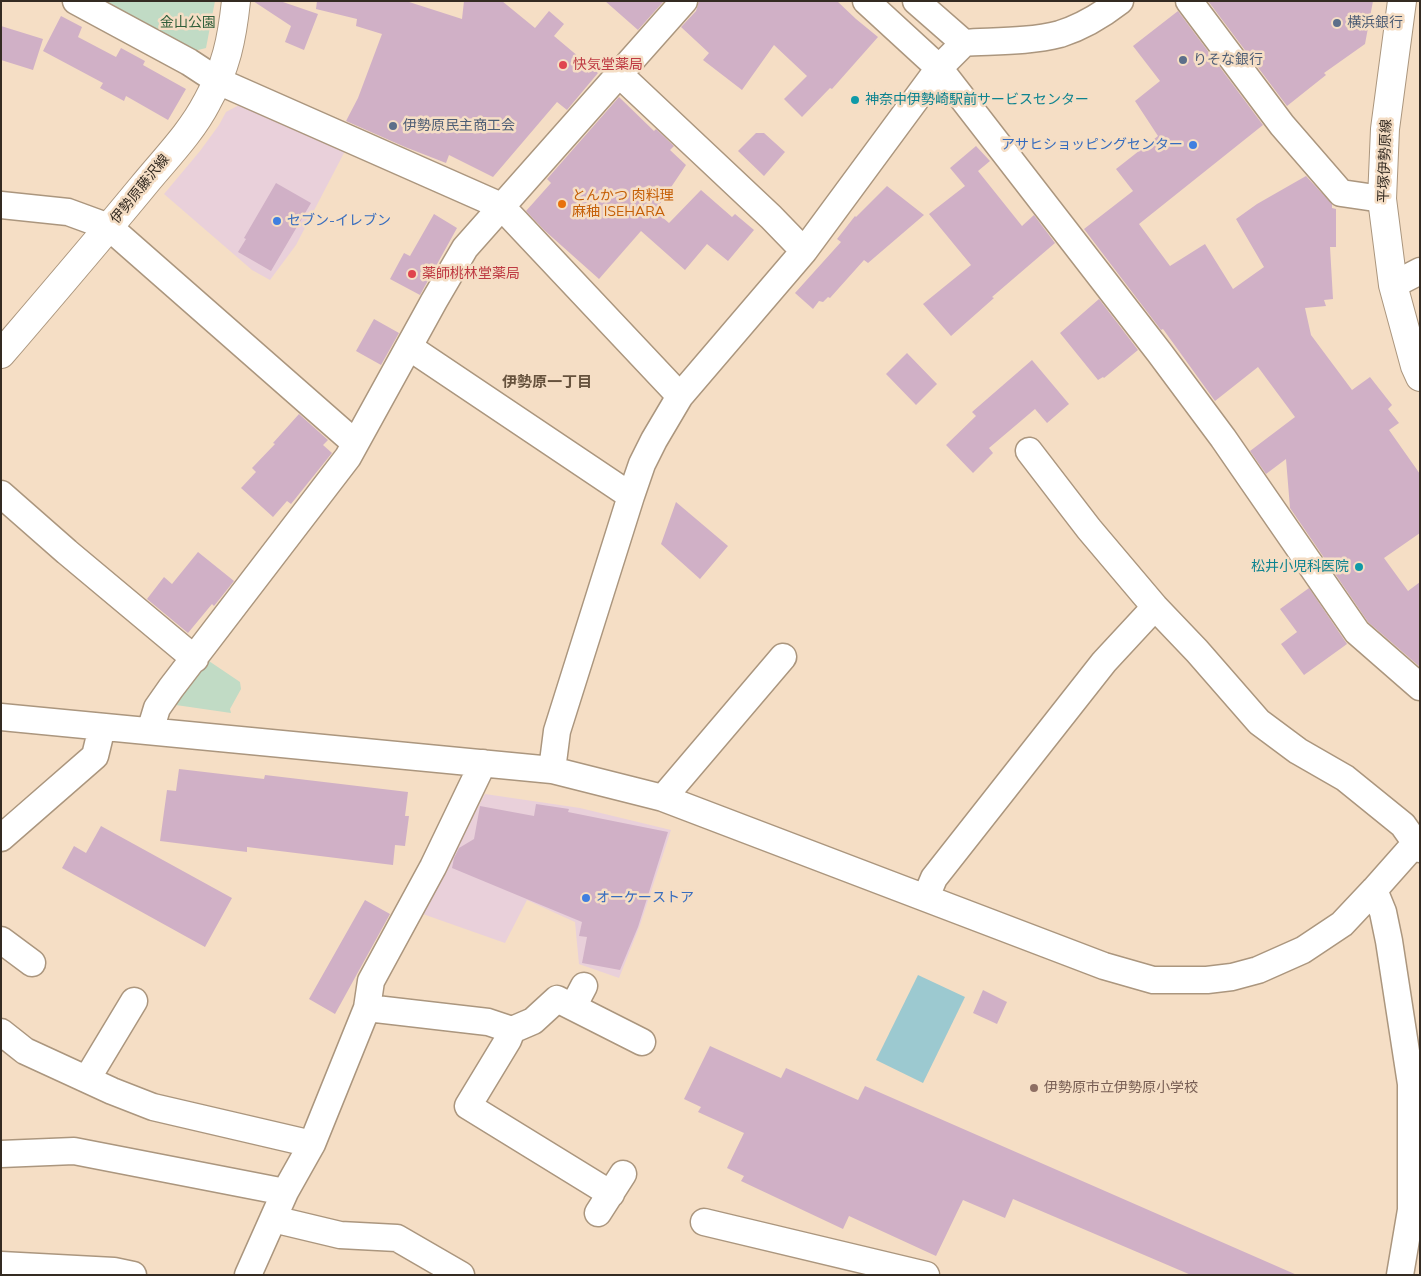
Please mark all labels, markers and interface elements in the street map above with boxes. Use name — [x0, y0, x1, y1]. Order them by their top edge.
park label: 金山公園 — [160, 15, 216, 31]
place label: 横浜銀行 — [1347, 15, 1403, 31]
marker: 横浜銀行 — [1331, 17, 1343, 29]
place label: りそな銀行 — [1193, 52, 1263, 68]
marker: りそな銀行 — [1177, 54, 1189, 66]
place label: 快気堂薬局 — [573, 57, 643, 73]
marker: 快気堂薬局 — [557, 59, 569, 71]
place label: 神奈中伊勢崎駅前サービスセンター — [865, 92, 1089, 108]
marker: 神奈中伊勢崎駅前サービスセンター — [849, 94, 861, 106]
place label: 伊勢原民主商工会 — [403, 118, 515, 134]
street label: 平塚伊勢原線 — [1375, 119, 1395, 203]
marker: 伊勢原民主商工会 — [387, 120, 399, 132]
place label: アサヒショッピングセンター — [1001, 137, 1183, 153]
marker: アサヒショッピングセンター — [1187, 139, 1199, 151]
street label: 伊勢原藤沢線 — [107, 151, 173, 227]
place label: とんかつ 肉料理 麻秞 ISEHARA — [572, 188, 674, 220]
marker: とんかつ 肉料理 麻秞 ISEHARA — [556, 198, 568, 210]
place label: セブン-イレブン — [287, 213, 391, 229]
marker: セブン-イレブン — [271, 215, 283, 227]
place label: 薬師桃林堂薬局 — [422, 266, 520, 282]
marker: 薬師桃林堂薬局 — [406, 268, 418, 280]
district label: 伊勢原一丁目 — [502, 373, 592, 391]
place label: 松井小児科医院 — [1251, 559, 1349, 575]
marker: 松井小児科医院 — [1353, 561, 1365, 573]
place label: オーケーストア — [596, 890, 694, 906]
marker: オーケーストア — [580, 892, 592, 904]
place label: 伊勢原市立伊勢原小学校 — [1044, 1080, 1198, 1096]
marker: 伊勢原市立伊勢原小学校 — [1028, 1082, 1040, 1094]

